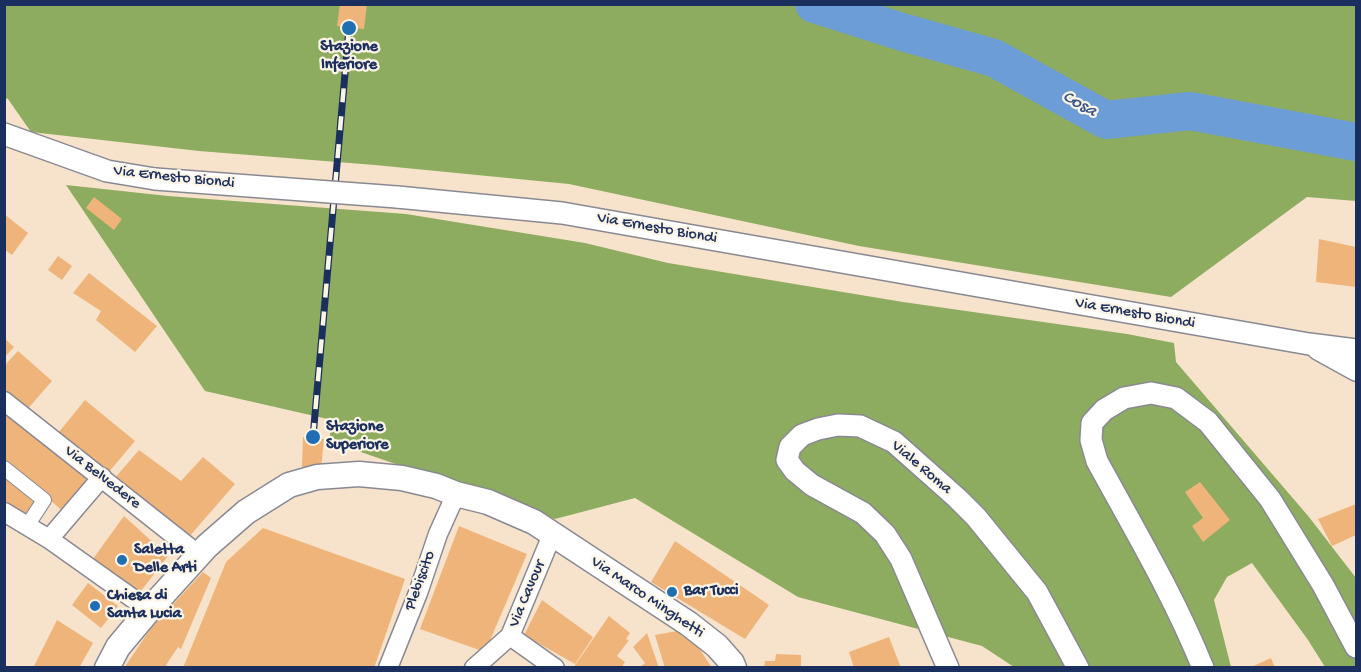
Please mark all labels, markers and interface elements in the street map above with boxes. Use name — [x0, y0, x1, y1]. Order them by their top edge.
marker: Stazione Inferiore — [340, 19, 358, 37]
place label: Stazione Inferiore — [320, 38, 378, 76]
water label: Cosa — [1058, 87, 1100, 123]
street label: Via Ernesto Biondi — [113, 162, 235, 194]
street label: Via Ernesto Biondi — [596, 209, 718, 249]
street label: Via Ernesto Biondi — [1074, 294, 1196, 334]
place label: Stazione Superiore — [326, 418, 388, 456]
marker: Stazione Superiore — [304, 428, 322, 446]
street label: Viale Roma — [887, 437, 955, 499]
street label: Via Belvedere — [60, 442, 144, 514]
place label: Saletta Delle Arti — [134, 541, 197, 579]
street label: Plebiscito — [401, 549, 441, 613]
marker: Saletta Delle Arti — [115, 553, 129, 567]
street label: Via Marco Minghetti — [587, 553, 707, 643]
street label: Via Cavour — [505, 558, 551, 630]
place label: Bar Tucci — [684, 582, 739, 602]
marker: Bar Tucci — [665, 585, 679, 599]
place label: Chiesa di Santa Lucia — [107, 587, 181, 625]
marker: Chiesa di Santa Lucia — [88, 599, 102, 613]

